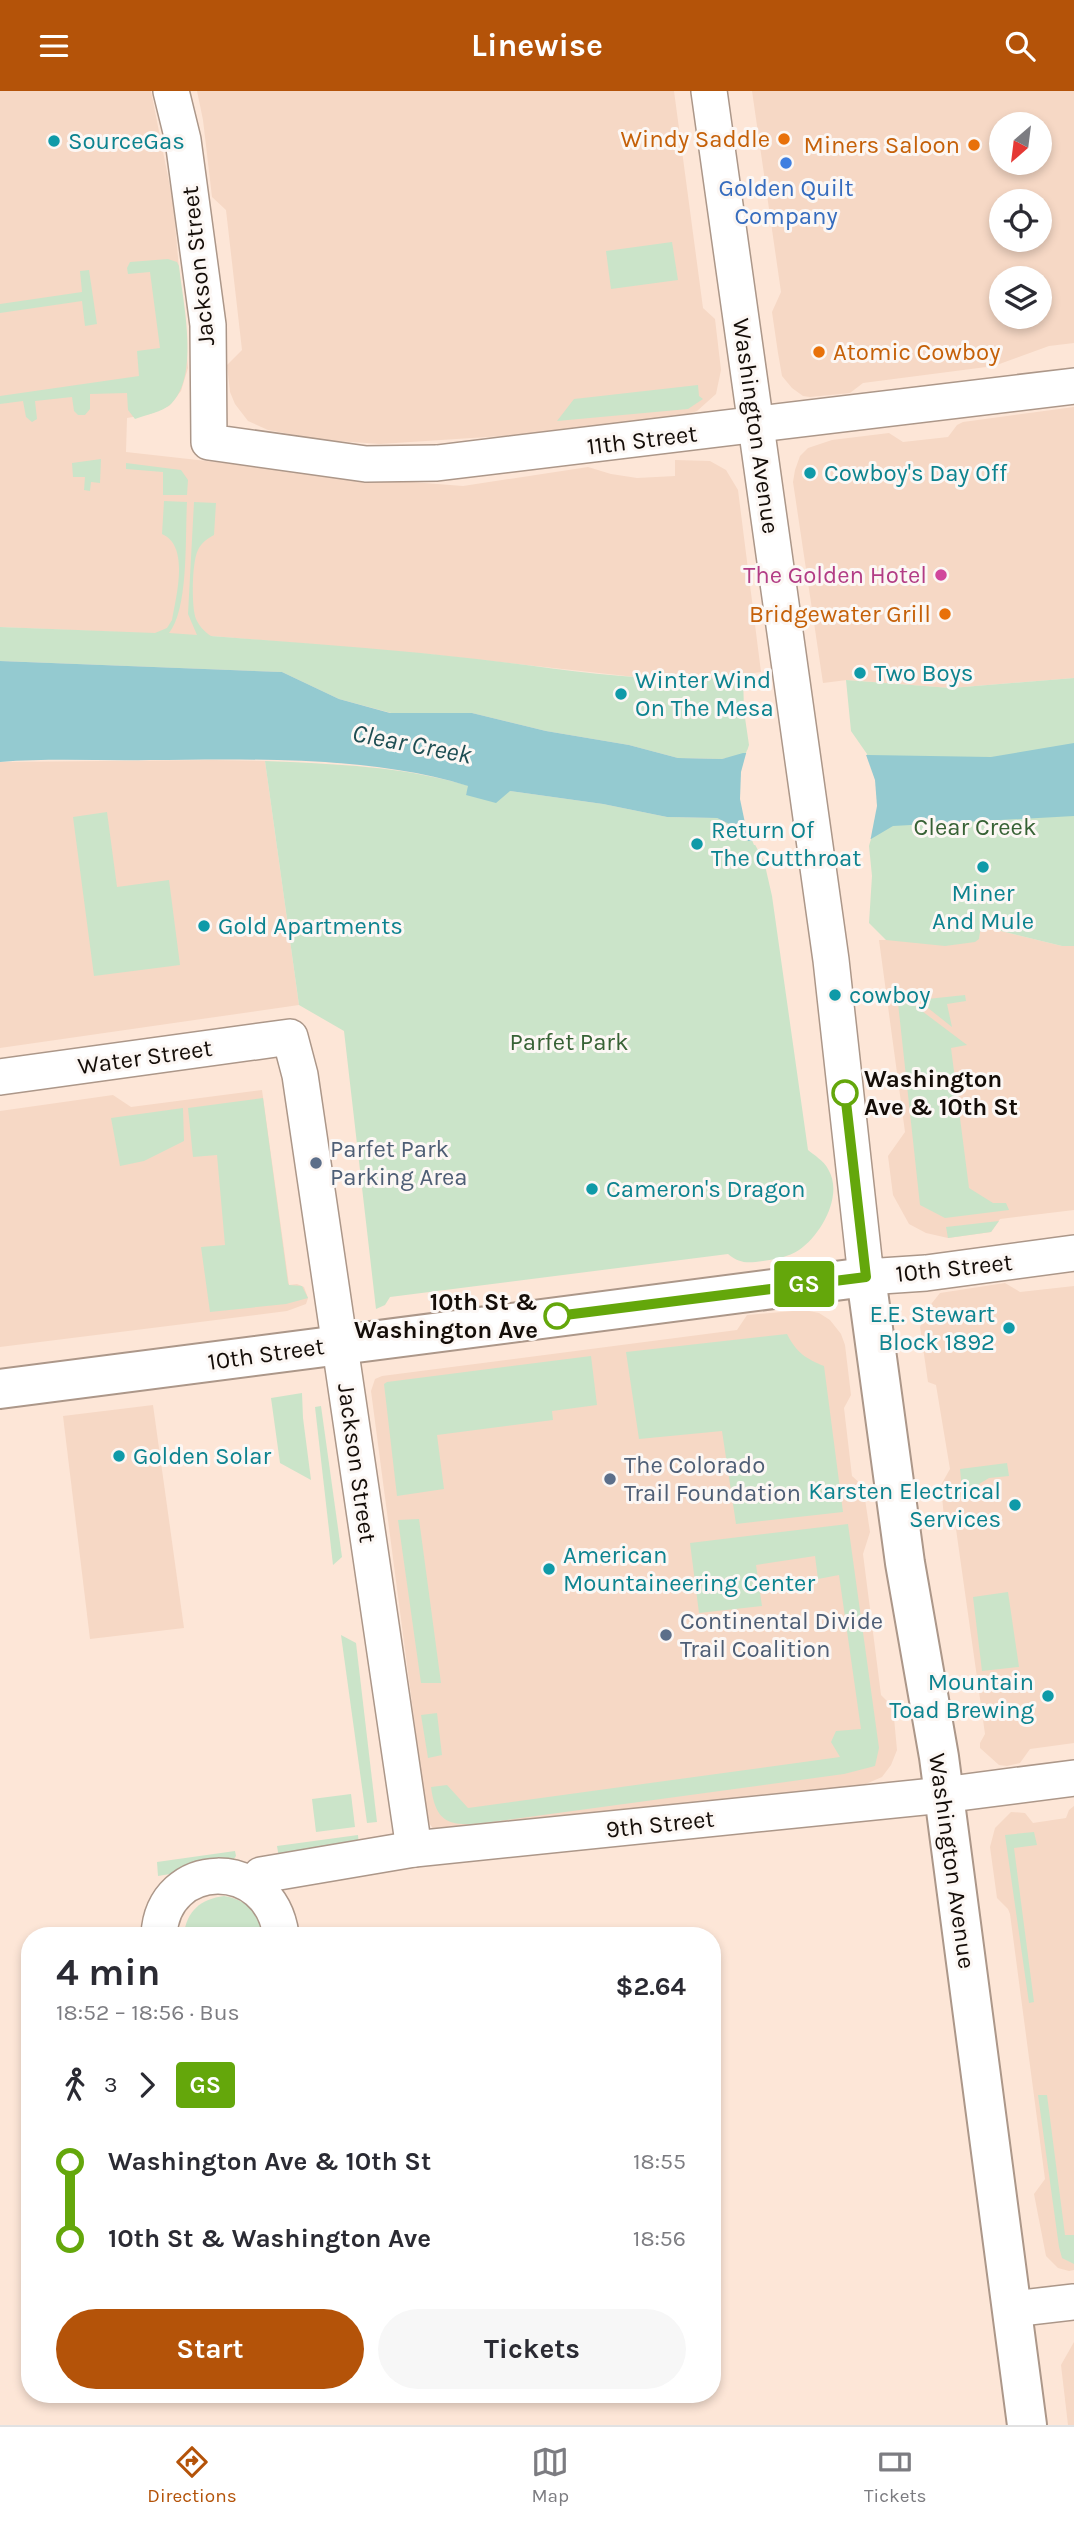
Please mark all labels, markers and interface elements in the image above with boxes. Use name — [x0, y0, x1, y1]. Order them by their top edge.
icon: menu — [35, 27, 73, 65]
text: Linewise — [471, 27, 603, 64]
icon: search — [1001, 27, 1039, 65]
north arrow — [989, 112, 1052, 175]
map controls — [989, 112, 1052, 329]
place label: Windy Saddle — [621, 125, 770, 153]
place label: SourceGas — [68, 127, 185, 155]
marker: Windy Saddle — [776, 131, 792, 147]
place label: Miners Saloon — [804, 131, 960, 159]
marker: SourceGas — [46, 133, 62, 149]
marker: Miners Saloon — [966, 137, 982, 153]
marker: Golden Quilt Company — [778, 155, 794, 171]
place label: Golden Quilt Company — [718, 174, 854, 230]
street label: Jackson Street — [176, 185, 220, 347]
button: locate — [989, 189, 1052, 252]
button: layers — [989, 266, 1052, 329]
street label: Washington Avenue — [727, 316, 785, 536]
place label: Atomic Cowboy — [833, 338, 1000, 366]
marker: Atomic Cowboy — [811, 344, 827, 360]
street label: 11th Street — [585, 419, 699, 461]
place label: Cowboy's Day Off — [824, 459, 1008, 487]
marker: Cowboy's Day Off — [802, 465, 818, 481]
place label: The Golden Hotel — [743, 561, 927, 589]
marker: The Golden Hotel — [933, 567, 949, 583]
place label: Bridgewater Grill — [749, 600, 931, 628]
marker: Bridgewater Grill — [937, 606, 953, 622]
place label: Two Boys — [874, 659, 973, 687]
marker: Two Boys — [852, 665, 868, 681]
place label: Winter Wind On The Mesa — [635, 666, 774, 722]
marker: Winter Wind On The Mesa — [613, 686, 629, 702]
water label: Clear Creek — [350, 717, 475, 771]
park label: Clear Creek — [914, 813, 1036, 841]
place label: Return Of The Cutthroat — [711, 816, 861, 872]
marker: Return Of The Cutthroat — [689, 836, 705, 852]
marker: Miner And Mule — [975, 859, 991, 875]
place label: Miner And Mule — [932, 879, 1034, 935]
place label: Gold Apartments — [218, 912, 403, 940]
marker: Gold Apartments — [196, 918, 212, 934]
place label: cowboy — [849, 981, 930, 1009]
marker: cowboy — [827, 987, 843, 1003]
park label: Parfet Park — [509, 1028, 629, 1056]
street label: Water Street — [76, 1034, 214, 1080]
place label: Washington Ave & 10th St — [864, 1065, 1018, 1121]
marker: Washington Ave & 10th St — [832, 1080, 858, 1106]
place label: Parfet Park Parking Area — [330, 1135, 468, 1191]
marker: Parfet Park Parking Area — [308, 1155, 324, 1171]
place label: Cameron's Dragon — [606, 1175, 805, 1203]
marker: Cameron's Dragon — [584, 1181, 600, 1197]
street label: 10th Street — [894, 1248, 1014, 1288]
line badge: GS — [772, 1261, 836, 1307]
text: GS — [788, 1270, 820, 1298]
place label: 10th St & Washington Ave — [354, 1288, 538, 1344]
place label: E.E. Stewart Block 1892 — [870, 1300, 995, 1356]
marker: 10th St & Washington Ave — [544, 1303, 570, 1329]
marker: E.E. Stewart Block 1892 — [1001, 1320, 1017, 1336]
street label: 10th Street — [206, 1332, 326, 1376]
street label: Jackson Street — [332, 1382, 382, 1544]
place label: Golden Solar — [133, 1442, 272, 1470]
marker: Golden Solar — [111, 1448, 127, 1464]
place label: The Colorado Trail Foundation — [624, 1451, 801, 1507]
marker: The Colorado Trail Foundation — [602, 1471, 618, 1487]
place label: Karsten Electrical Services — [808, 1477, 1001, 1533]
marker: Karsten Electrical Services — [1007, 1497, 1023, 1513]
place label: American Mountaineering Center — [563, 1541, 815, 1597]
marker: American Mountaineering Center — [541, 1561, 557, 1577]
place label: Continental Divide Trail Coalition — [680, 1607, 883, 1663]
marker: Continental Divide Trail Coalition — [658, 1627, 674, 1643]
place label: Mountain Toad Brewing — [889, 1668, 1034, 1724]
marker: Mountain Toad Brewing — [1040, 1688, 1056, 1704]
street label: Washington Avenue — [923, 1751, 981, 1971]
street label: 9th Street — [604, 1804, 716, 1844]
text: 4 min — [56, 1950, 160, 1995]
text: $2.64 — [616, 1971, 686, 2002]
text: 18:52 – 18:56 · Bus — [56, 1999, 240, 2026]
icon: walk — [56, 2066, 94, 2104]
icon: forward — [128, 2066, 166, 2104]
text: 3 — [104, 2071, 118, 2098]
text: GS — [190, 2071, 221, 2099]
text: Washington Ave & 10th St — [108, 2146, 431, 2177]
text: 18:55 — [633, 2148, 686, 2175]
text: 10th St & Washington Ave — [108, 2223, 431, 2254]
text: 18:56 — [633, 2225, 686, 2252]
button: Start — [56, 2309, 364, 2389]
button: Tickets — [378, 2309, 686, 2389]
tab: Directions — [147, 2443, 237, 2507]
tab: Map — [531, 2443, 569, 2507]
tab: Tickets — [864, 2443, 927, 2507]

